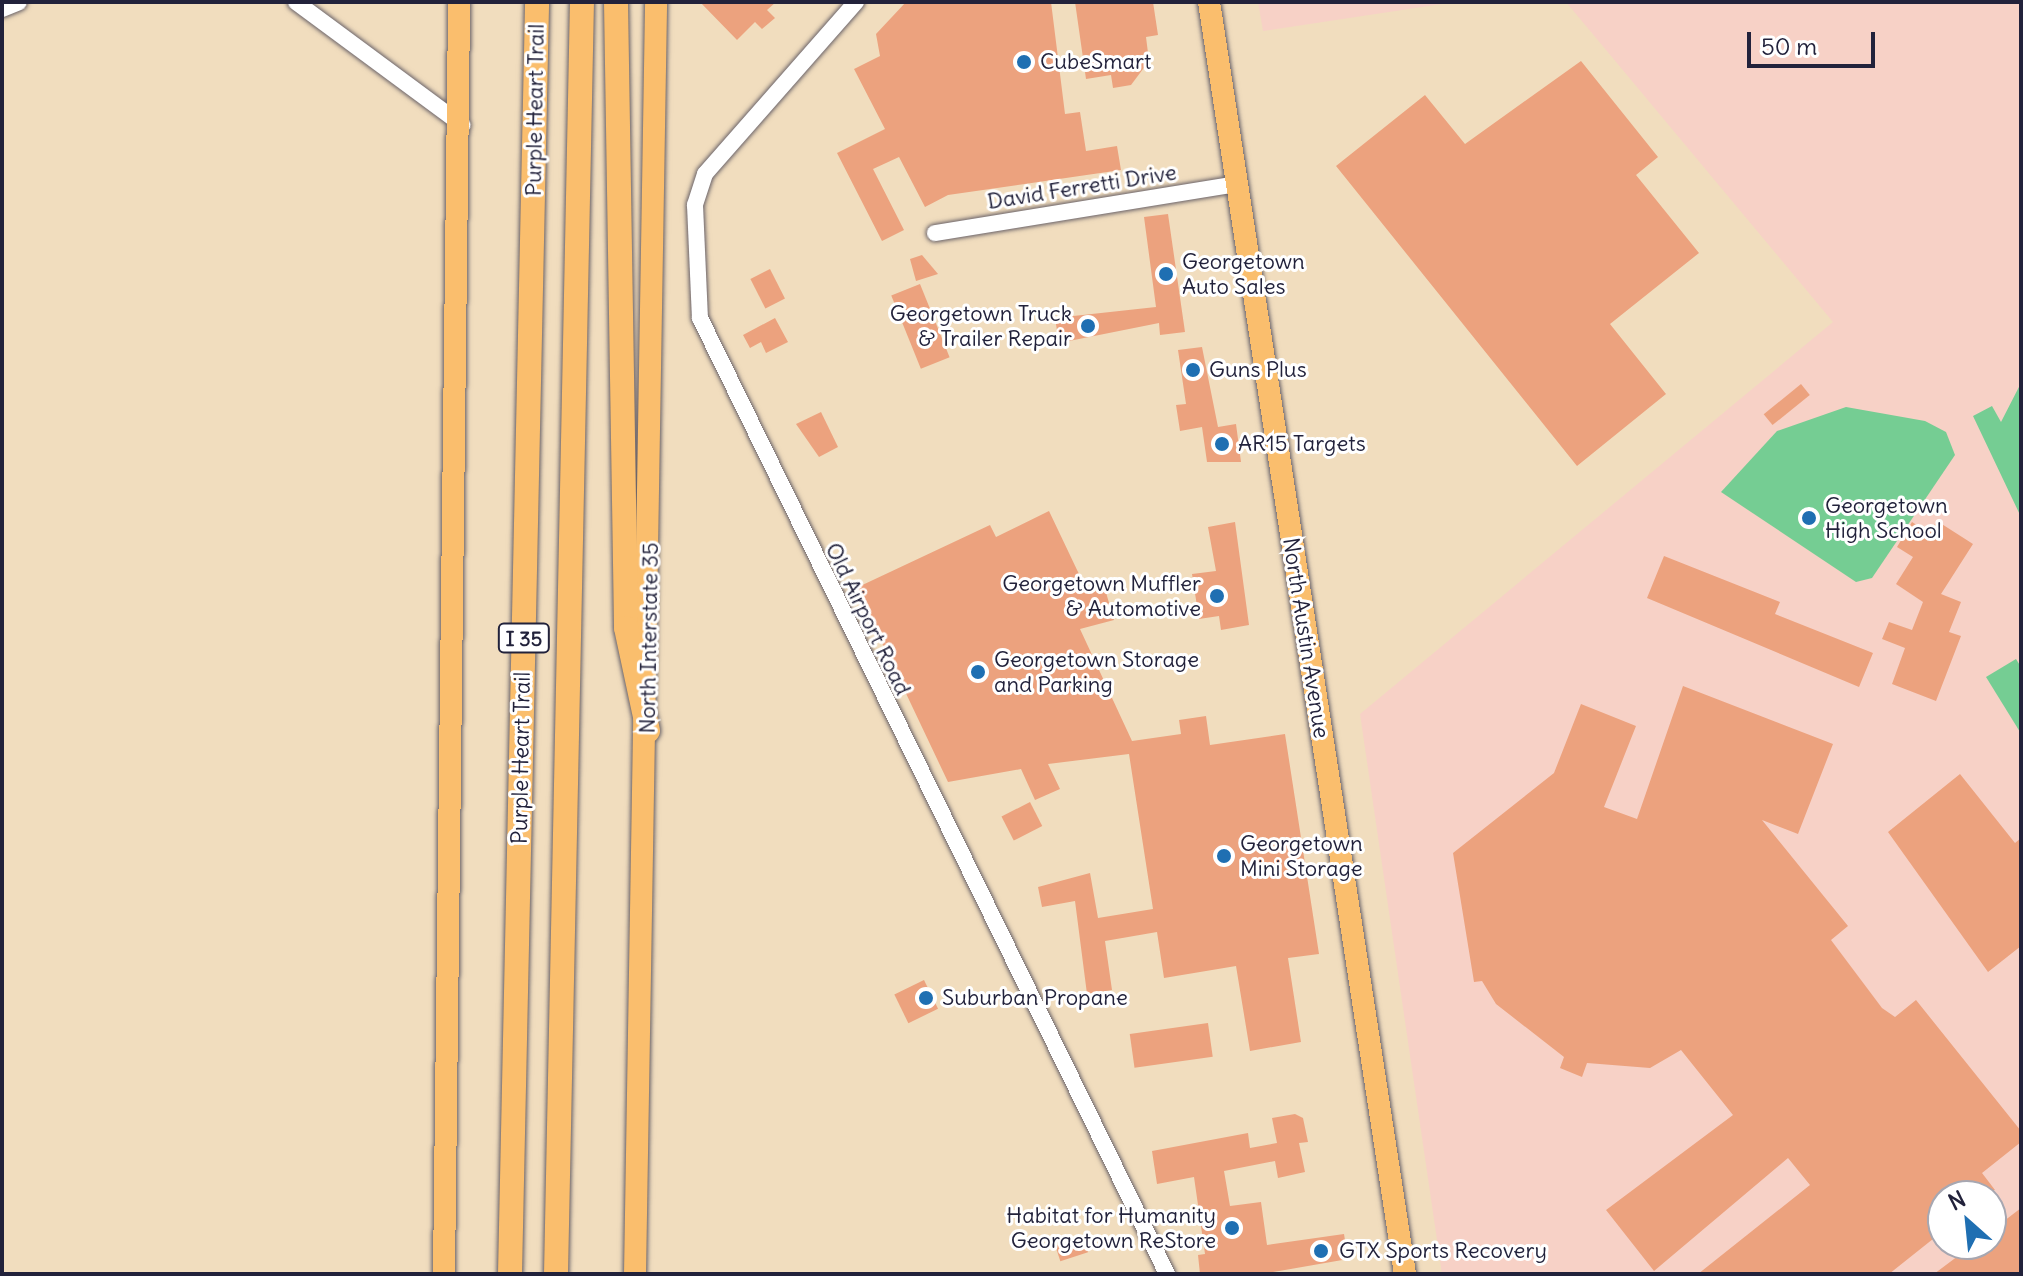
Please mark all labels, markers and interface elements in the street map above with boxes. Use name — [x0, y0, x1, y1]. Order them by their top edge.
scale bar — [1751, 16, 1879, 66]
street label: Purple Heart Trail — [520, 24, 550, 196]
text: 50 m — [1761, 31, 1817, 61]
place label: CubeSmart — [1040, 49, 1151, 75]
marker: CubeSmart — [1015, 53, 1033, 71]
street label: David Ferretti Drive — [986, 159, 1178, 215]
place label: Georgetown Auto Sales — [1182, 248, 1305, 300]
marker: Georgetown Auto Sales — [1157, 265, 1175, 283]
place label: Georgetown Truck & Trailer Repair — [890, 300, 1072, 352]
marker: Georgetown Truck & Trailer Repair — [1079, 317, 1097, 335]
place label: Guns Plus — [1209, 357, 1307, 383]
marker: Guns Plus — [1184, 361, 1202, 379]
place label: AR15 Targets — [1238, 431, 1366, 457]
marker: AR15 Targets — [1213, 435, 1231, 453]
place label: Georgetown High School — [1825, 492, 1948, 544]
marker: Georgetown High School — [1800, 509, 1818, 527]
street label: North Austin Avenue — [1277, 536, 1335, 740]
street label: Old Airport Road — [820, 538, 916, 700]
street label: North Interstate 35 — [634, 542, 664, 734]
place label: Georgetown Muffler & Automotive — [1002, 570, 1201, 622]
marker: Georgetown Muffler & Automotive — [1208, 587, 1226, 605]
road number: I 35 — [496, 622, 552, 654]
place label: Georgetown Storage and Parking — [994, 646, 1199, 698]
marker: Georgetown Storage and Parking — [969, 663, 987, 681]
street label: Purple Heart Trail — [506, 672, 536, 844]
place label: Georgetown Mini Storage — [1240, 830, 1363, 882]
marker: Georgetown Mini Storage — [1215, 847, 1233, 865]
place label: Suburban Propane — [942, 985, 1128, 1011]
marker: Suburban Propane — [917, 989, 935, 1007]
north arrow — [1927, 1180, 2007, 1260]
text: N — [1944, 1184, 1970, 1216]
place label: Habitat for Humanity Georgetown ReStore — [1006, 1202, 1216, 1254]
marker: Habitat for Humanity Georgetown ReStore — [1223, 1219, 1241, 1237]
place label: GTX Sports Recovery — [1339, 1238, 1547, 1264]
marker: GTX Sports Recovery — [1310, 1240, 1332, 1262]

